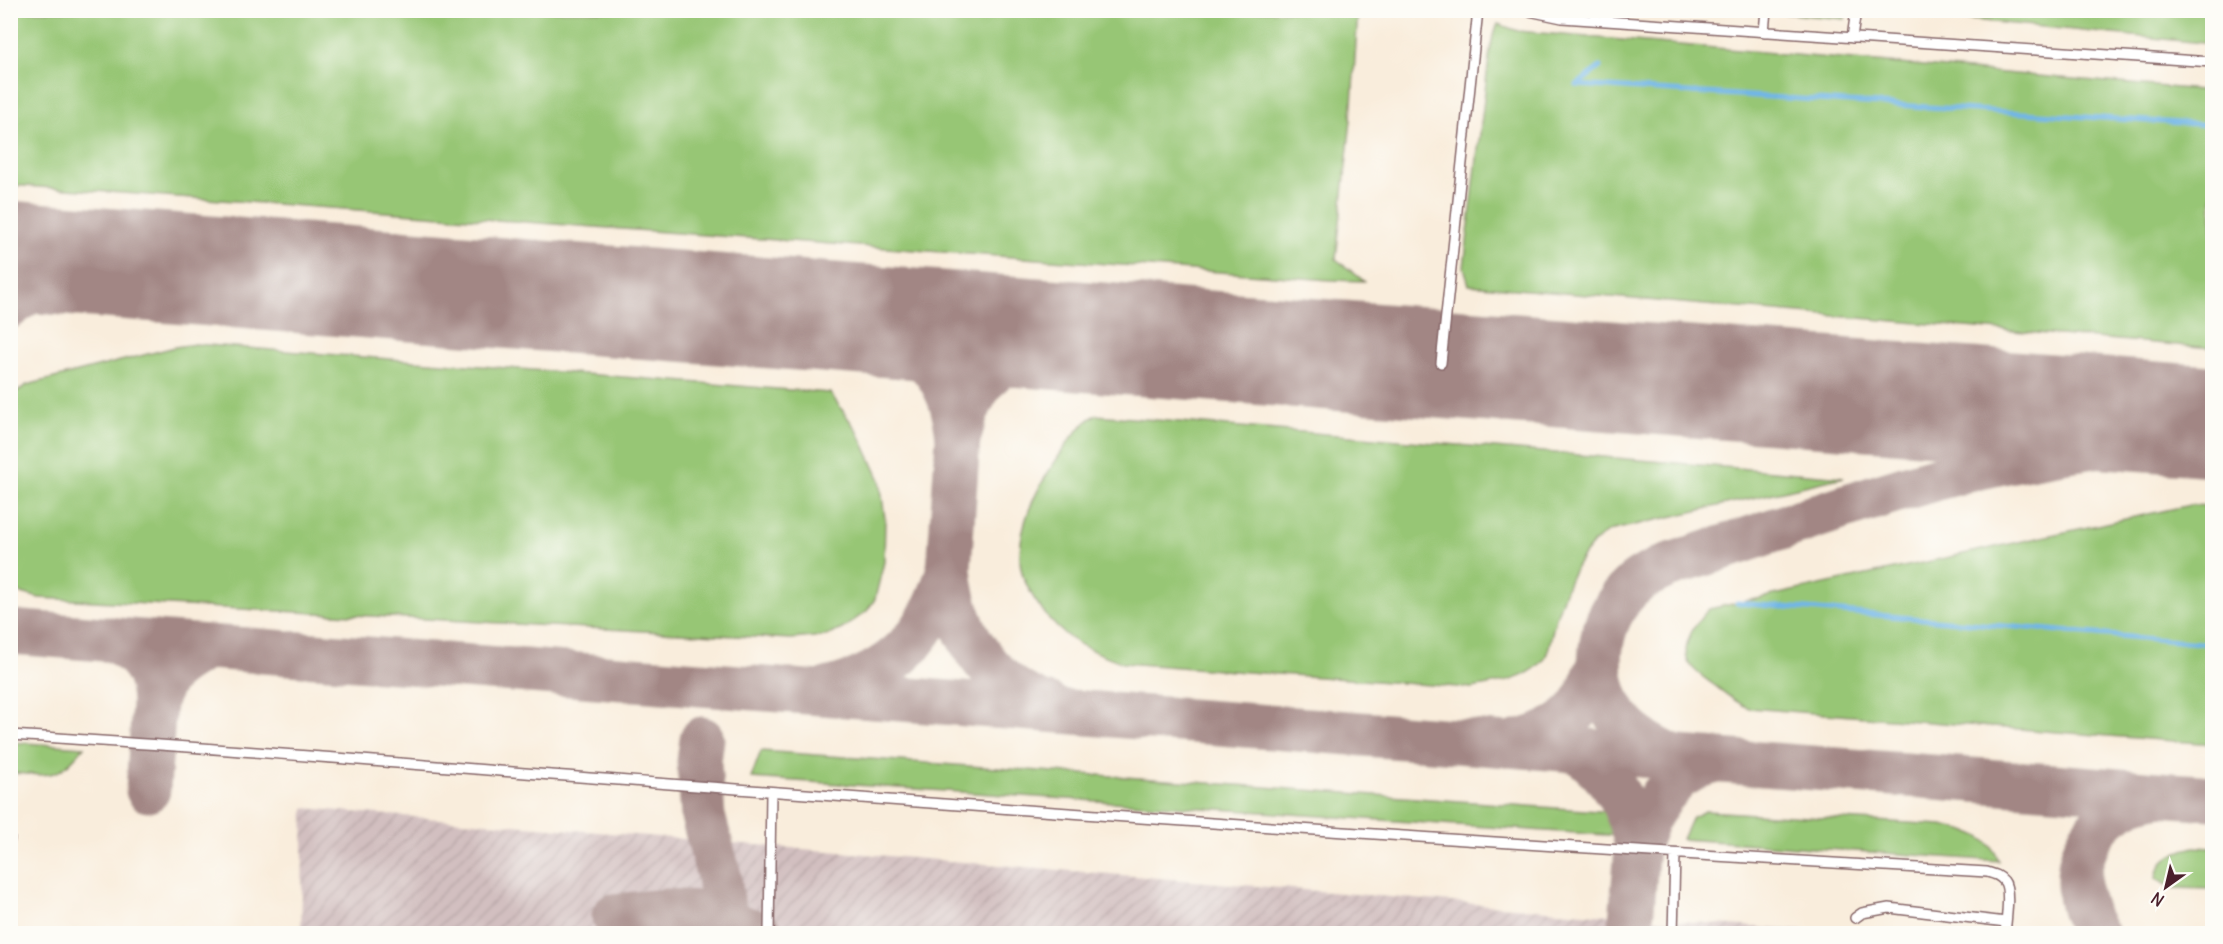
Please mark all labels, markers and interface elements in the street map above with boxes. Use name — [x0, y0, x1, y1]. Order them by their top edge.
north arrow — [2136, 857, 2196, 917]
text: N — [2147, 888, 2168, 911]

